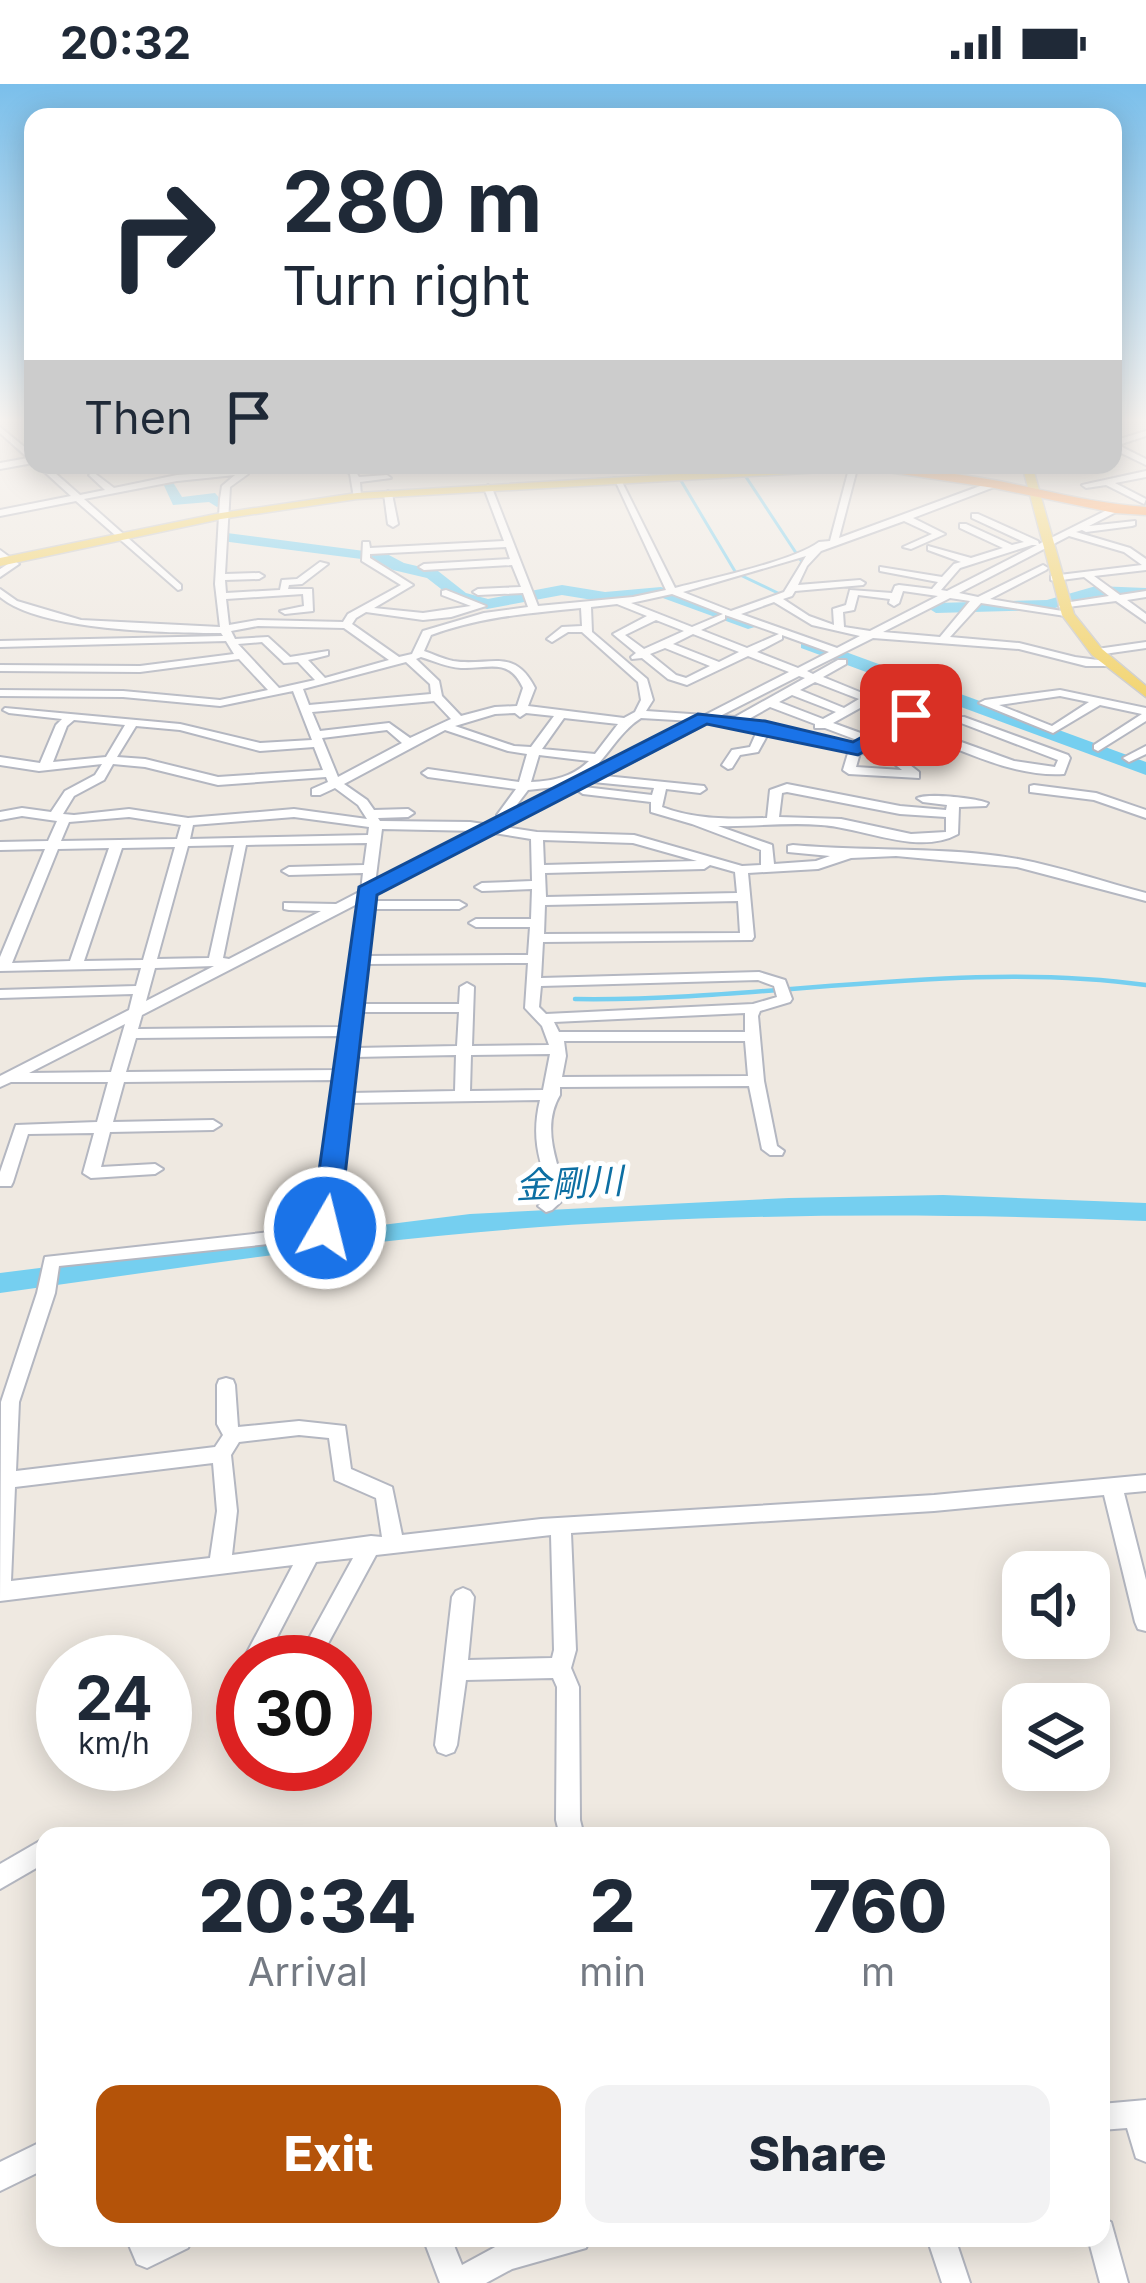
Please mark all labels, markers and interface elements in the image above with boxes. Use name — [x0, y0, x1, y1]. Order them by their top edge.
text: 20:32 — [60, 15, 191, 70]
text: 280 m — [282, 151, 543, 252]
icon: right — [84, 156, 240, 312]
text: Turn right — [282, 253, 530, 318]
icon: arrive — [216, 384, 282, 450]
text: Then — [84, 390, 192, 445]
pin — [860, 664, 962, 766]
icon: arrive — [878, 682, 944, 748]
water label: 金剛川 — [514, 1158, 628, 1208]
position arrow — [262, 1165, 388, 1291]
map controls — [1002, 1551, 1110, 1791]
button: sound — [1002, 1551, 1110, 1659]
speed limit sign: 30 — [216, 1635, 372, 1791]
text: 24 — [75, 1662, 153, 1734]
button: layers — [1002, 1683, 1110, 1791]
text: km/h — [78, 1725, 150, 1761]
text: 20:34 — [199, 1862, 417, 1949]
text: 2 — [590, 1862, 636, 1949]
text: 760 — [809, 1862, 947, 1949]
text: Arrival — [248, 1948, 368, 1995]
text: min — [579, 1948, 646, 1995]
text: m — [861, 1948, 895, 1995]
button: Exit — [96, 2085, 561, 2223]
button: Share — [585, 2085, 1050, 2223]

